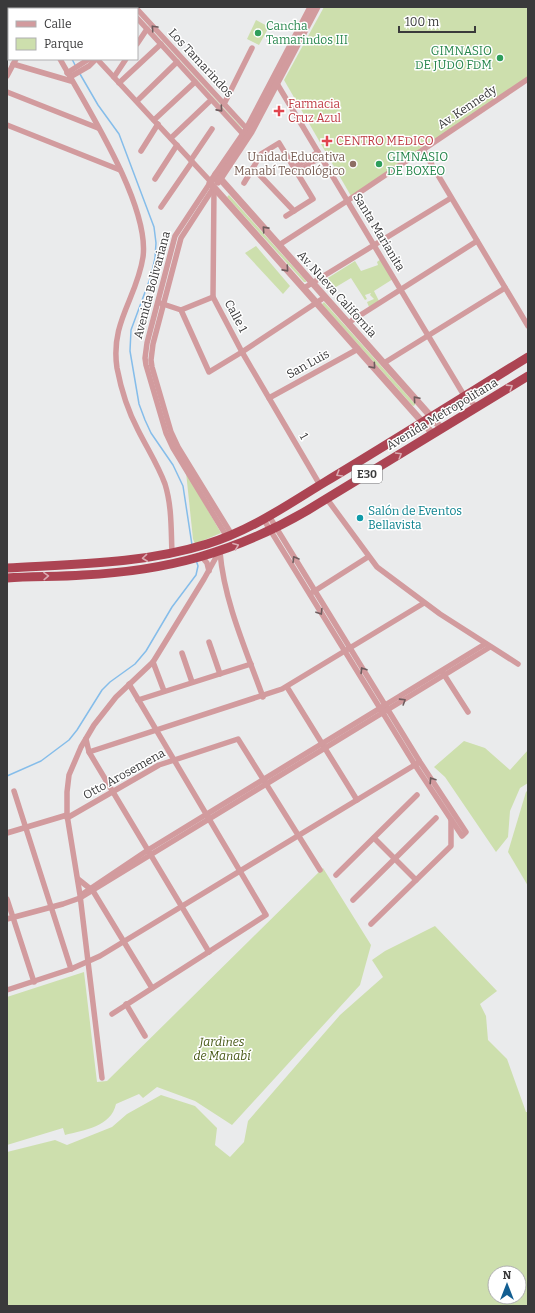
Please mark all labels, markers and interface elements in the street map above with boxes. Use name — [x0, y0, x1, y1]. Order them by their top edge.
legend — [8, 8, 138, 60]
scale bar — [399, 8, 475, 34]
text: 100 m — [405, 15, 440, 29]
text: Calle — [44, 17, 72, 31]
place label: Cancha Tamarindos III — [266, 19, 348, 47]
one-way arrow — [151, 25, 159, 33]
street label: Los Tamarindos — [166, 26, 236, 100]
marker: Cancha Tamarindos III — [253, 28, 263, 38]
text: Parque — [44, 37, 83, 51]
place label: GIMNASIO DE JUDO FDM — [415, 44, 492, 72]
marker: GIMNASIO DE JUDO FDM — [495, 53, 505, 63]
street label: Av. Kennedy — [435, 82, 500, 132]
place label: Farmacia Cruz Azul — [288, 97, 342, 125]
one-way arrow — [215, 104, 223, 112]
marker: Farmacia Cruz Azul — [273, 105, 285, 117]
place label: CENTRO MEDICO — [336, 134, 434, 148]
marker: CENTRO MEDICO — [321, 135, 333, 147]
place label: Unidad Educativa Manabí Tecnológico — [234, 150, 345, 178]
place label: GIMNASIO DE BOXEO — [387, 150, 448, 178]
marker: Unidad Educativa Manabí Tecnológico — [348, 159, 358, 169]
marker: GIMNASIO DE BOXEO — [374, 159, 384, 169]
street label: Santa Marianita — [350, 190, 408, 274]
one-way arrow — [262, 226, 269, 234]
street label: Avenida Bolivariana — [131, 229, 173, 340]
street label: Av. Nueva California — [295, 248, 380, 340]
one-way arrow — [282, 264, 289, 272]
street label: Calle 1 — [222, 297, 250, 335]
street label: San Luis — [284, 346, 332, 381]
one-way arrow — [368, 361, 375, 369]
street label: Avenida Metropolitana — [384, 375, 500, 453]
one-way arrow — [505, 385, 512, 392]
one-way arrow — [413, 397, 420, 404]
street label: 1 — [297, 430, 311, 442]
one-way arrow — [395, 452, 402, 460]
road number: E30 — [352, 465, 382, 483]
one-way arrow — [336, 469, 343, 477]
place label: Salón de Eventos Bellavista — [368, 504, 462, 532]
marker: Salón de Eventos Bellavista — [355, 513, 365, 523]
one-way arrow — [233, 542, 240, 550]
one-way arrow — [142, 553, 148, 562]
one-way arrow — [292, 556, 299, 563]
one-way arrow — [43, 572, 49, 581]
one-way arrow — [315, 608, 322, 615]
one-way arrow — [360, 667, 368, 674]
one-way arrow — [399, 699, 406, 706]
street label: Otto Arosemena — [81, 746, 168, 802]
one-way arrow — [429, 777, 437, 784]
park label: Jardines de Manabí — [193, 1035, 252, 1063]
north arrow — [487, 1265, 527, 1305]
text: N — [503, 1269, 512, 1282]

